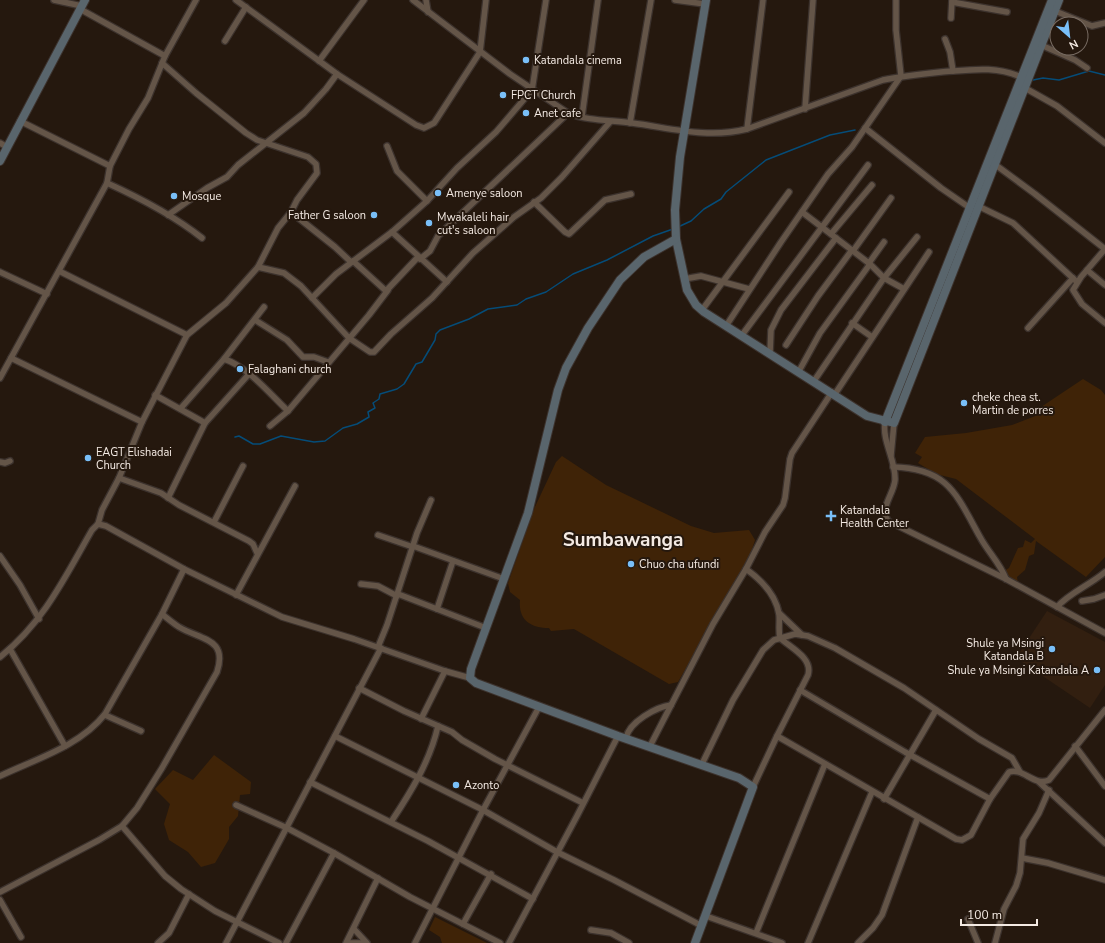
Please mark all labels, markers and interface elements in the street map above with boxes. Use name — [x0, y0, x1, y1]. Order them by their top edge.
north arrow — [1049, 16, 1089, 56]
text: N — [1066, 36, 1081, 53]
place label: Katandala cinema — [534, 53, 622, 68]
marker: Katandala cinema — [521, 55, 531, 65]
place label: FPCT Church — [511, 88, 576, 103]
marker: FPCT Church — [498, 90, 508, 100]
place label: Anet cafe — [534, 106, 581, 121]
marker: Anet cafe — [521, 108, 531, 118]
place label: Amenye saloon — [446, 186, 523, 201]
marker: Amenye saloon — [433, 188, 443, 198]
place label: Mosque — [182, 189, 221, 204]
marker: Mosque — [169, 191, 179, 201]
place label: Father G saloon — [288, 208, 366, 223]
marker: Father G saloon — [369, 210, 379, 220]
place label: Mwakaleli hair cut's saloon — [437, 210, 509, 238]
marker: Mwakaleli hair cut's saloon — [424, 218, 434, 228]
place label: Falaghani church — [248, 362, 332, 377]
marker: Falaghani church — [235, 364, 245, 374]
place label: cheke chea st. Martin de porres — [972, 390, 1054, 418]
marker: cheke chea st. Martin de porres — [959, 398, 969, 408]
place label: EAGT Elishadai Church — [96, 445, 172, 473]
marker: EAGT Elishadai Church — [83, 453, 93, 463]
place label: Katandala Health Center — [840, 503, 909, 531]
marker: Katandala Health Center — [825, 510, 837, 522]
district label: Sumbawanga — [563, 527, 683, 553]
place label: Chuo cha ufundi — [639, 557, 719, 572]
marker: Chuo cha ufundi — [626, 559, 636, 569]
place label: Shule ya Msingi Katandala B — [966, 636, 1044, 664]
marker: Shule ya Msingi Katandala B — [1047, 644, 1057, 654]
place label: Shule ya Msingi Katandala A — [948, 663, 1089, 678]
marker: Shule ya Msingi Katandala A — [1092, 665, 1102, 675]
place label: Azonto — [464, 778, 499, 793]
marker: Azonto — [451, 780, 461, 790]
scale bar — [961, 901, 1037, 927]
text: 100 m — [967, 907, 1002, 923]

